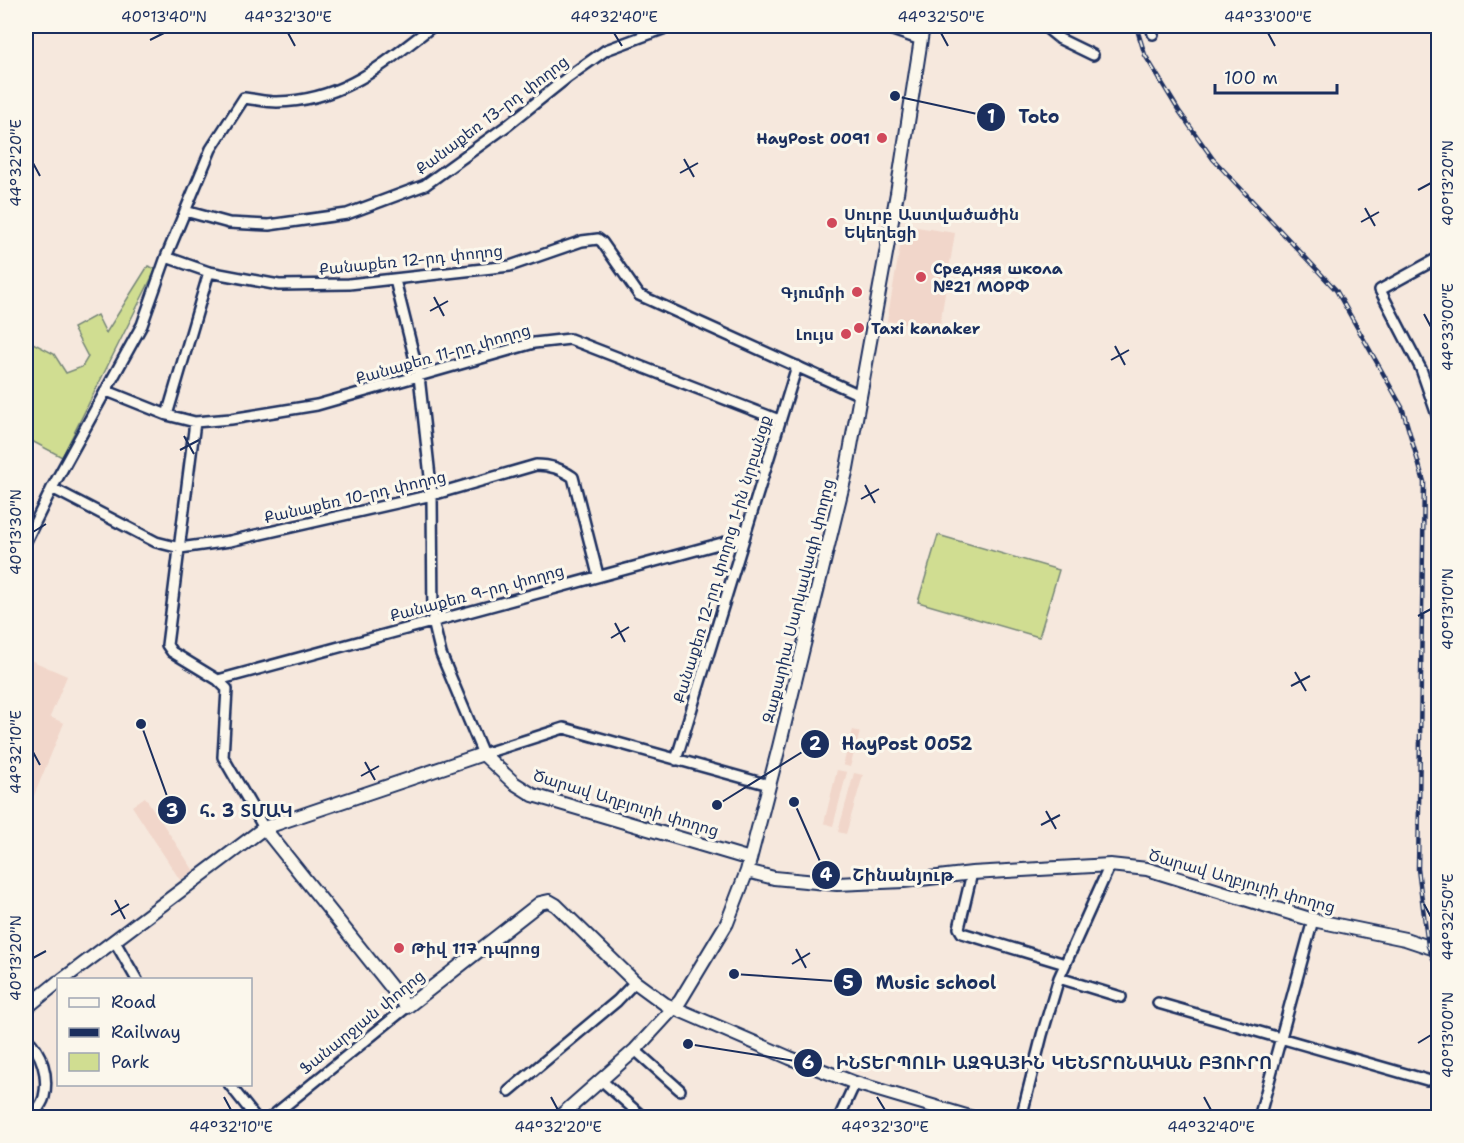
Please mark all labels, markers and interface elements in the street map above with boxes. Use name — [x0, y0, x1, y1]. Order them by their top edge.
text: 40°13'40"N — [121, 7, 207, 27]
text: 44°32'30"E — [244, 7, 332, 27]
text: 44°32'40"E — [570, 7, 658, 27]
text: 44°32'50"E — [897, 7, 985, 27]
text: 44°33'00"E — [1224, 7, 1312, 27]
street label: Քանաքեռ 13-րդ փողոց — [412, 51, 572, 179]
scale bar — [1215, 57, 1336, 95]
text: 100 m — [1224, 66, 1278, 90]
callout: Toto — [976, 99, 1071, 135]
text: 1 — [987, 105, 995, 129]
text: Toto — [1018, 105, 1060, 129]
text: 44°32'20"E — [6, 119, 26, 207]
place label: HayPost 0091 — [756, 128, 870, 149]
marker: HayPost 0091 — [875, 131, 889, 145]
text: 40°13'20"N — [1438, 140, 1458, 226]
place label: Սուրբ Աստվածածին Եկեղեցի — [844, 204, 1019, 243]
marker: Սուրբ Աստվածածին Եկեղեցի — [825, 216, 839, 230]
street label: Քանաքեռ 12-րդ փողոց — [318, 240, 504, 280]
place label: Средняя школа №21 МОРФ — [933, 258, 1063, 297]
marker: Средняя школа №21 МОРФ — [914, 270, 928, 284]
place label: Գյումրի — [781, 282, 845, 303]
text: 44°33'00"E — [1438, 283, 1458, 371]
marker: Գյումրի — [850, 285, 864, 299]
place label: Taxi kanaker — [871, 318, 981, 339]
street label: Քանաքեռ 11-րդ փողոց — [353, 319, 533, 389]
marker: Taxi kanaker — [852, 321, 866, 335]
place label: Լույս — [795, 324, 834, 345]
marker: Լույս — [839, 327, 853, 341]
street label: Քանաքեռ 12-րդ փողոց 1-ին նրբանցք — [668, 412, 776, 706]
street label: Քանաքեռ 10-րդ փողոց — [262, 466, 448, 528]
street label: Զաքարիա Սարկավագի փողոց — [757, 476, 839, 726]
text: 40°13'30"N — [6, 489, 26, 575]
street label: Քանաքեռ 9-րդ փողոց — [388, 560, 566, 626]
text: 40°13'10"N — [1438, 568, 1458, 650]
text: 44°32'10"E — [6, 710, 26, 794]
callout: HayPost 0052 — [800, 726, 985, 762]
text: 2 — [809, 732, 822, 756]
text: HayPost 0052 — [842, 732, 973, 756]
street label: Ծարավ Աղբյուրի փողոց — [530, 765, 722, 841]
callout: հ. 3 ՏՄԱԿ — [157, 792, 305, 828]
text: 3 — [166, 799, 178, 823]
text: հ. 3 ՏՄԱԿ — [199, 799, 293, 823]
street label: Ծարավ Աղբյուրի փողոց — [1146, 844, 1338, 918]
callout: Շինանյութ — [811, 857, 966, 893]
text: 4 — [820, 863, 833, 887]
text: Շինանյութ — [852, 863, 954, 887]
text: 44°32'50"E — [1438, 873, 1458, 961]
text: 40°13'20"N — [6, 915, 26, 1001]
place label: Թիվ 117 դպրոց — [411, 938, 540, 959]
marker: Թիվ 117 դպրոց — [392, 941, 406, 955]
callout: Music school — [833, 964, 1008, 1000]
street label: Ֆանարջյան փողոց — [295, 965, 429, 1079]
text: 5 — [842, 971, 854, 995]
text: Music school — [876, 971, 996, 995]
legend — [57, 978, 252, 1086]
text: Road — [111, 990, 156, 1014]
text: 40°13'00"N — [1438, 992, 1458, 1078]
text: Railway — [111, 1020, 181, 1044]
callout: ԻՆՏԵՐՊՈԼԻ ԱԶԳԱՅԻՆ ԿԵՆՏՐՈՆԱԿԱՆ ԲՅՈՒՐՈ — [793, 1045, 1284, 1081]
text: Park — [111, 1050, 150, 1074]
text: 6 — [802, 1051, 814, 1075]
text: ԻՆՏԵՐՊՈԼԻ ԱԶԳԱՅԻՆ ԿԵՆՏՐՈՆԱԿԱՆ ԲՅՈՒՐՈ — [836, 1051, 1272, 1075]
text: 44°32'10"E — [189, 1117, 273, 1137]
text: 44°32'20"E — [514, 1117, 602, 1137]
text: 44°32'30"E — [841, 1117, 929, 1137]
text: 44°32'40"E — [1167, 1117, 1255, 1137]

